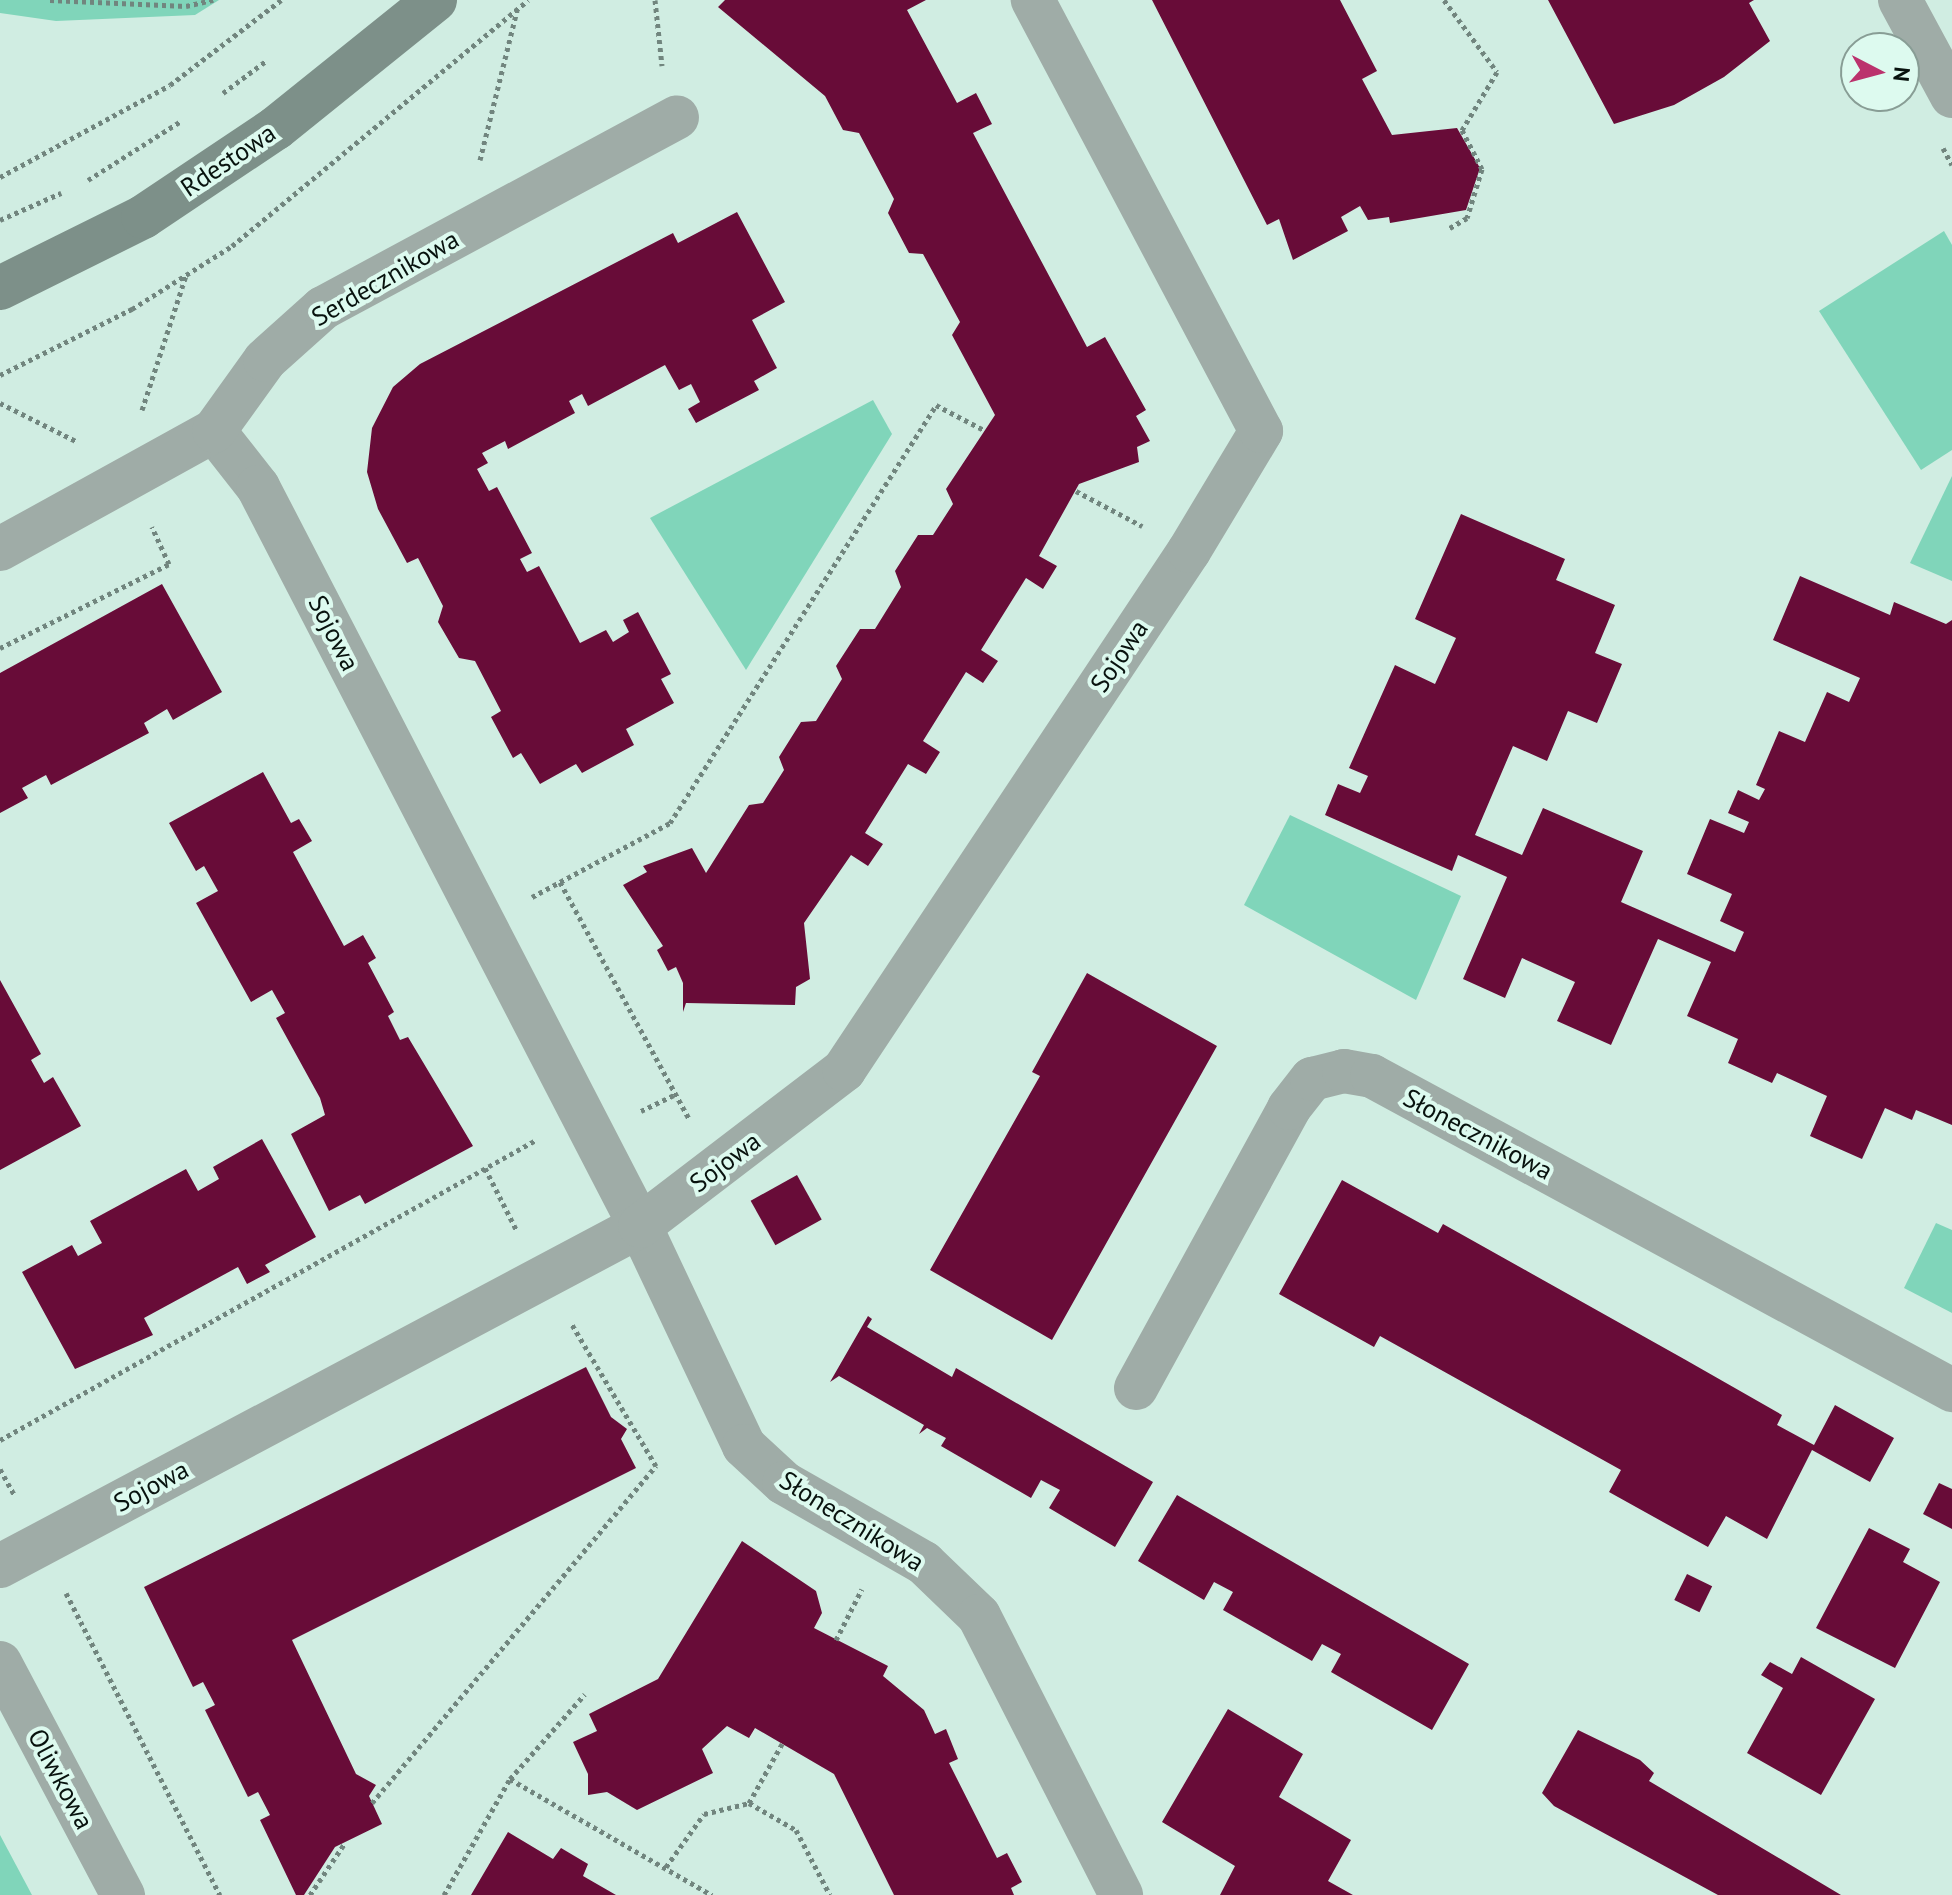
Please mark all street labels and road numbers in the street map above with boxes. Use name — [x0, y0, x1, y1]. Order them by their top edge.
street label: Rdestowa — [175, 117, 281, 203]
street label: Serdecznikowa — [306, 223, 464, 333]
street label: Sojowa — [302, 590, 366, 676]
street label: Sojowa — [1084, 614, 1154, 698]
street label: Słonecznikowa — [1398, 1082, 1558, 1186]
street label: Sojowa — [684, 1125, 766, 1199]
street label: Sojowa — [108, 1453, 194, 1519]
street label: Słonecznikowa — [774, 1464, 930, 1578]
street label: Oliwkowa — [22, 1723, 100, 1835]

